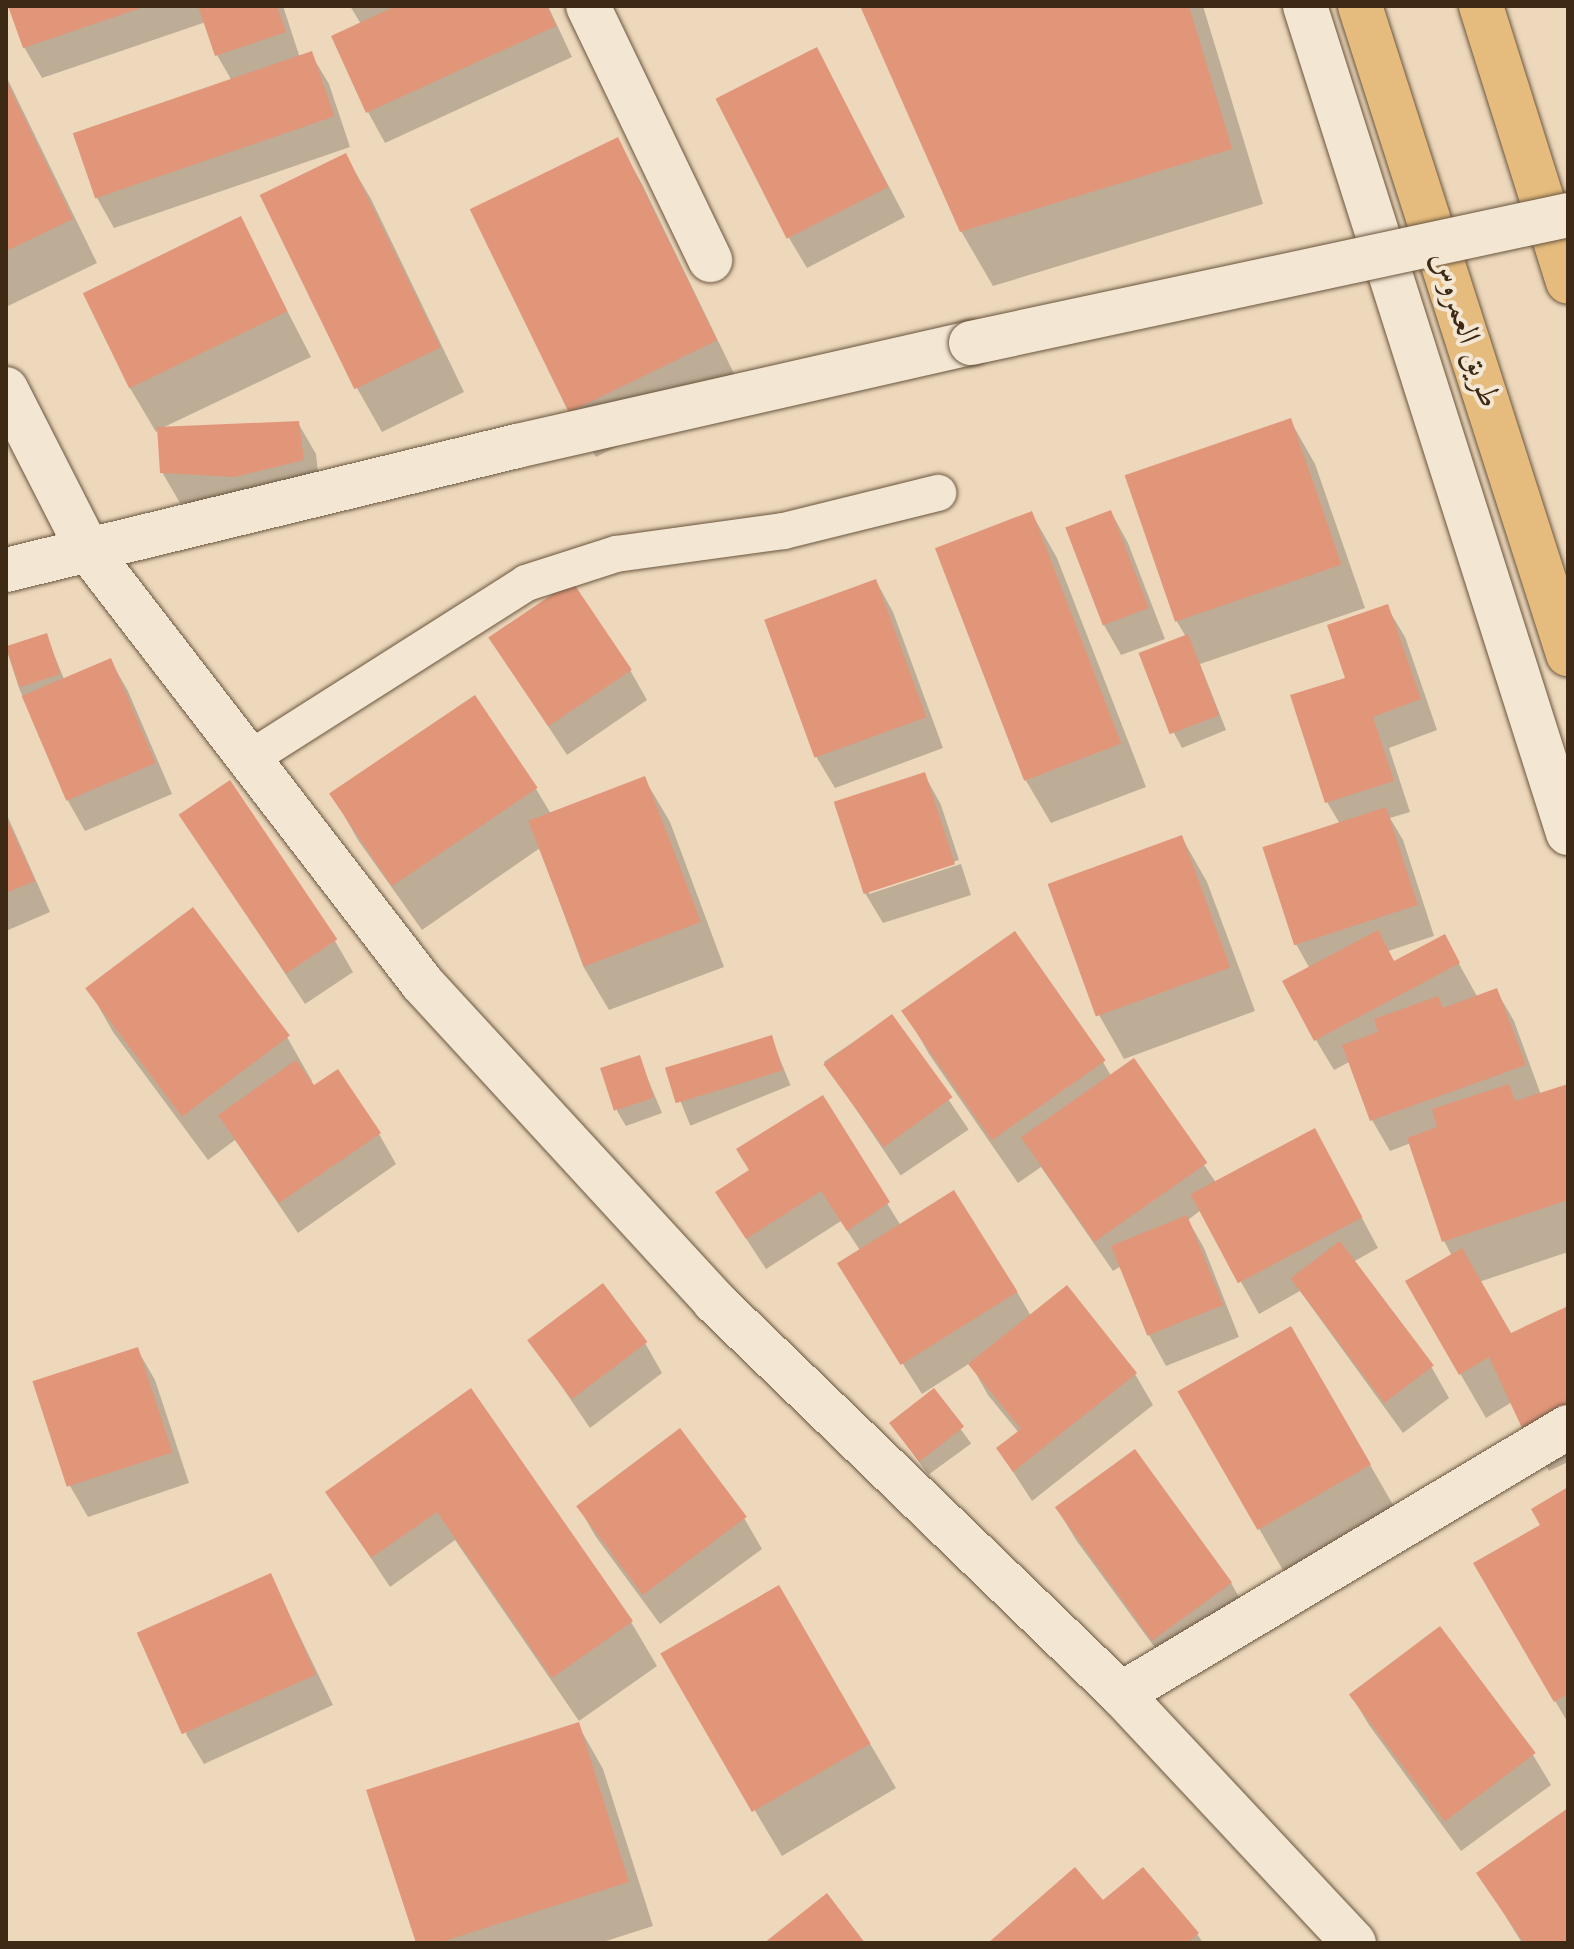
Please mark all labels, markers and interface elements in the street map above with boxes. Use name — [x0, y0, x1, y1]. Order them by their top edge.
street label: طريق العمروس — [1421, 247, 1507, 413]

